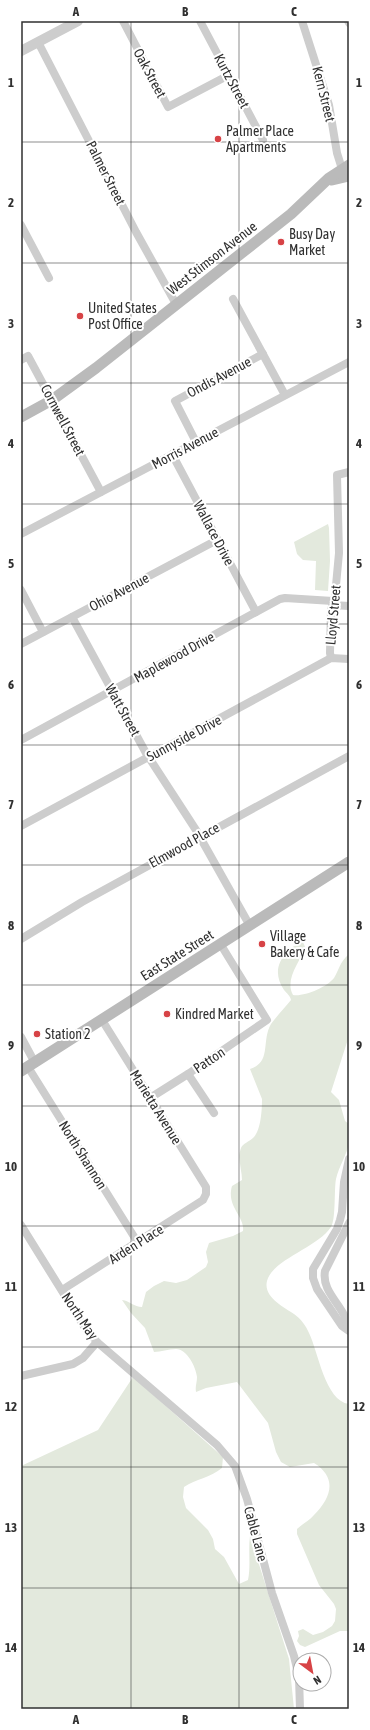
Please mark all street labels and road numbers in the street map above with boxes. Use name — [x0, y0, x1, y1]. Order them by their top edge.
street label: Oak Street — [130, 46, 170, 100]
street label: Kurtz Street — [211, 51, 253, 111]
street label: Kern Street — [309, 65, 339, 123]
street label: Palmer Street — [83, 138, 129, 208]
street label: West Stimson Avenue — [164, 218, 260, 298]
street label: Ondis Avenue — [184, 353, 254, 401]
street label: Cornwell Street — [38, 382, 88, 458]
street label: Morris Avenue — [149, 424, 221, 472]
street label: Wallace Drive — [190, 498, 238, 568]
street label: Ohio Avenue — [86, 570, 152, 614]
street label: Lloyd Street — [322, 584, 344, 646]
street label: Maplewood Drive — [131, 628, 217, 686]
street label: Watt Street — [102, 681, 144, 739]
street label: Sunnyside Drive — [144, 712, 224, 764]
street label: Elmwood Place — [146, 819, 222, 871]
street label: East State Street — [138, 926, 216, 984]
street label: Patton — [190, 1044, 228, 1076]
street label: Marietta Avenue — [127, 1067, 185, 1147]
street label: North Shannon — [56, 1118, 110, 1192]
street label: Arden Place — [106, 1221, 166, 1267]
street label: North May — [58, 1289, 102, 1343]
street label: Cable Lane — [241, 1505, 271, 1563]

